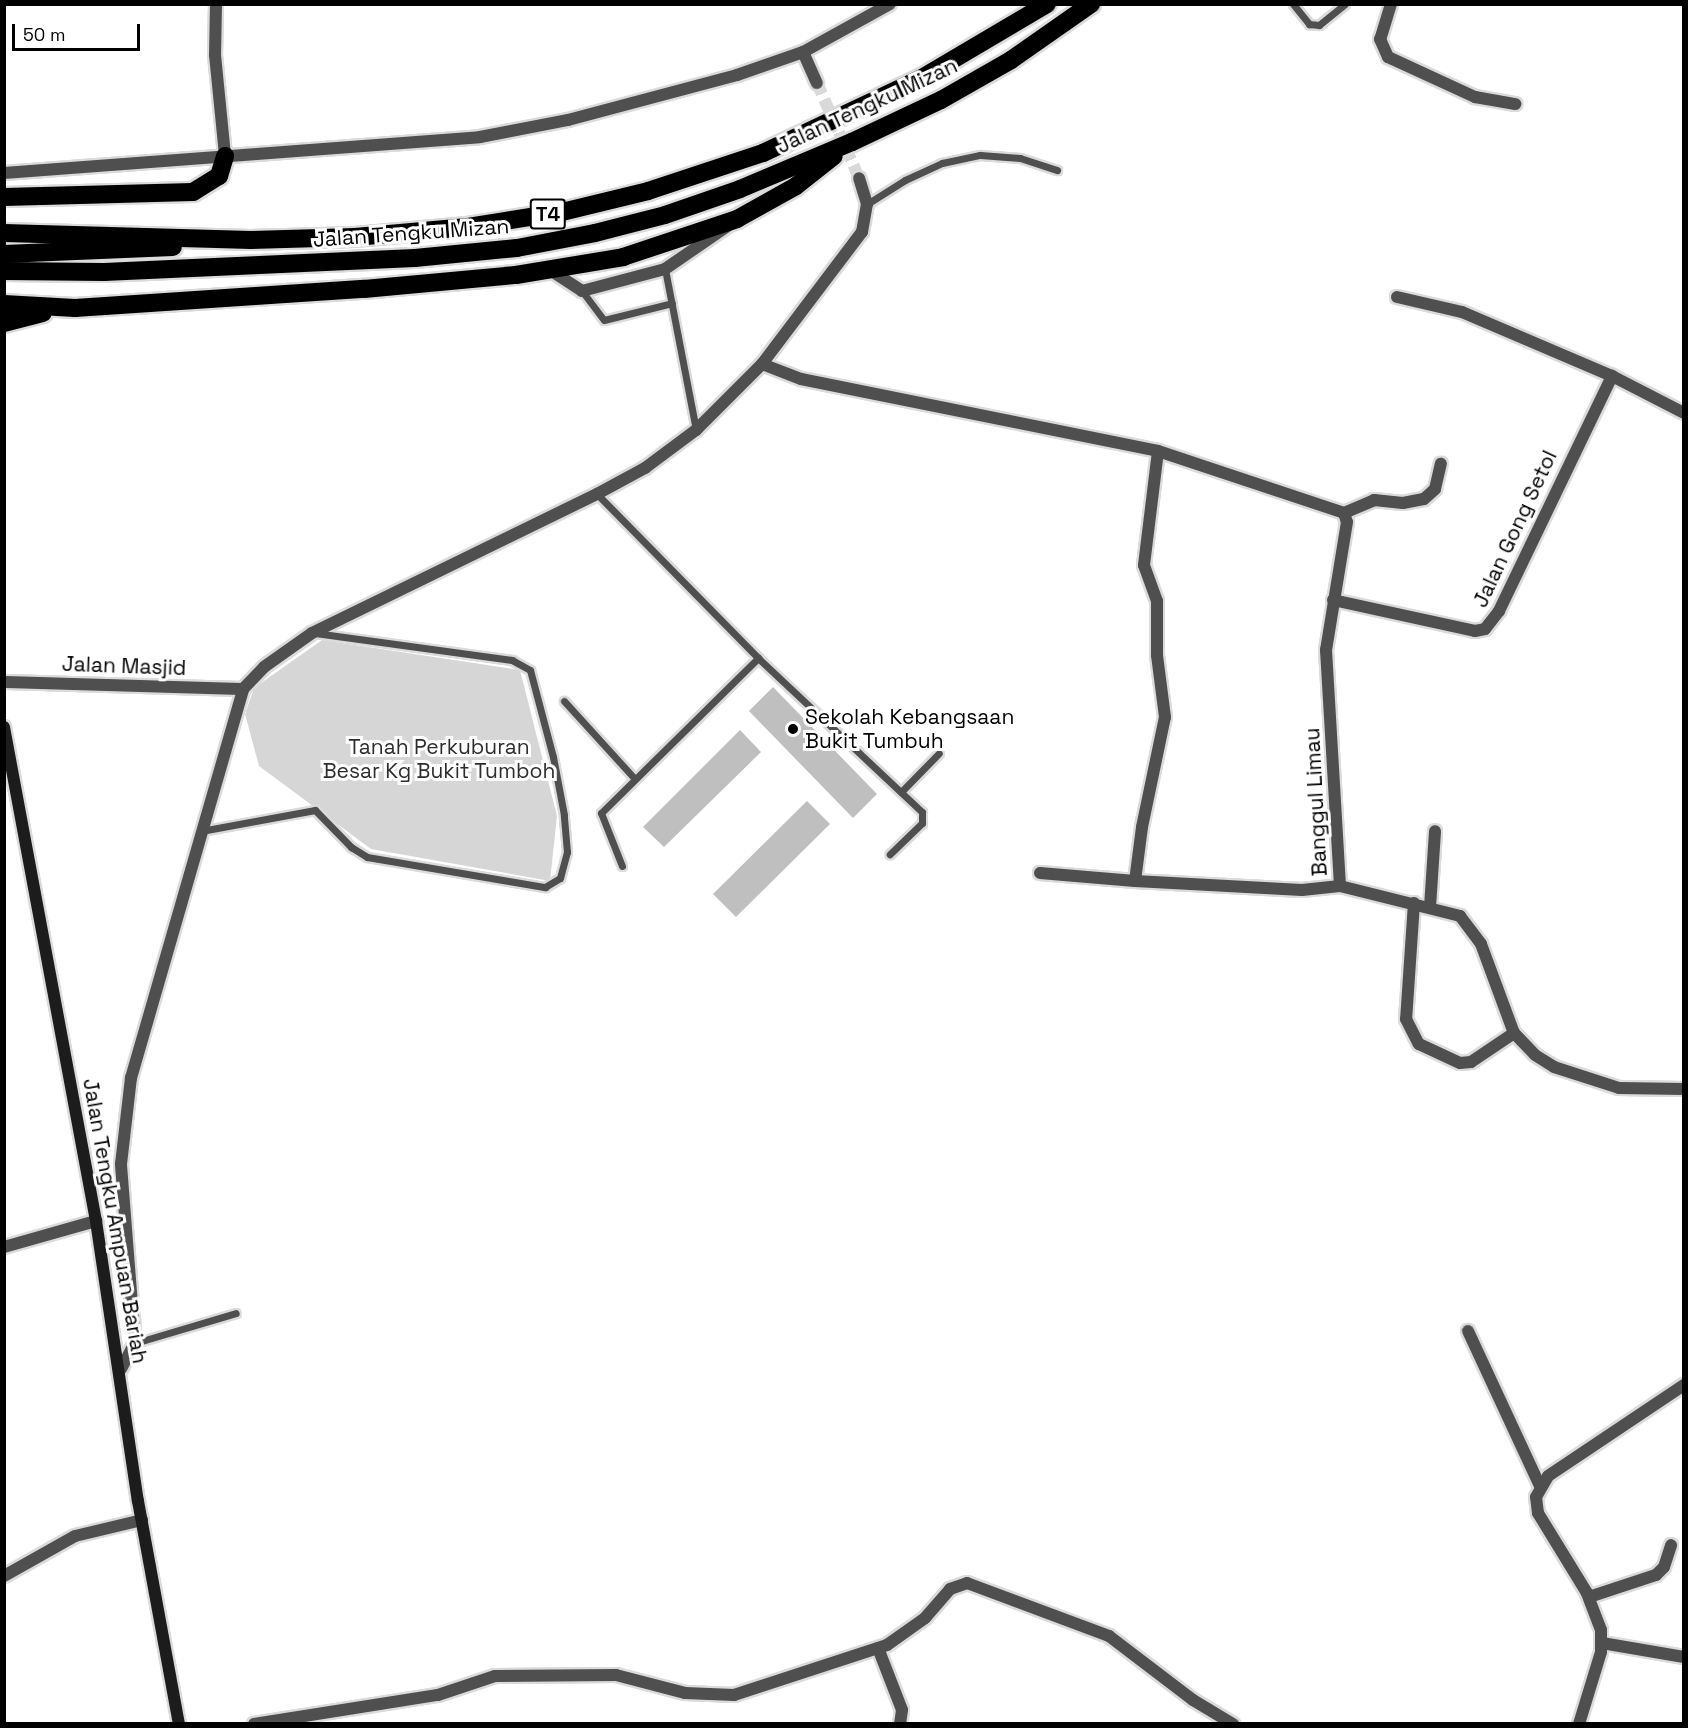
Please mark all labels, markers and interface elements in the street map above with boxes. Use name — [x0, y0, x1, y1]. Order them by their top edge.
scale bar — [15, 12, 142, 50]
text: 50 m — [23, 23, 65, 46]
street label: Jalan Tengku Mizan — [772, 53, 962, 159]
road number: T4 — [528, 197, 568, 231]
street label: Jalan Tengku Mizan — [312, 214, 510, 252]
street label: Jalan Gong Setol — [1468, 446, 1562, 612]
street label: Jalan Masjid — [61, 651, 187, 681]
place label: Sekolah Kebangsaan Bukit Tumbuh — [805, 704, 1014, 754]
marker: Sekolah Kebangsaan Bukit Tumbuh — [786, 722, 800, 736]
street label: Banggul Limau — [1300, 727, 1332, 877]
park label: Tanah Perkuburan Besar Kg Bukit Tumboh — [322, 734, 556, 784]
street label: Jalan Tengku Ampuan Bariah — [77, 1076, 153, 1366]

